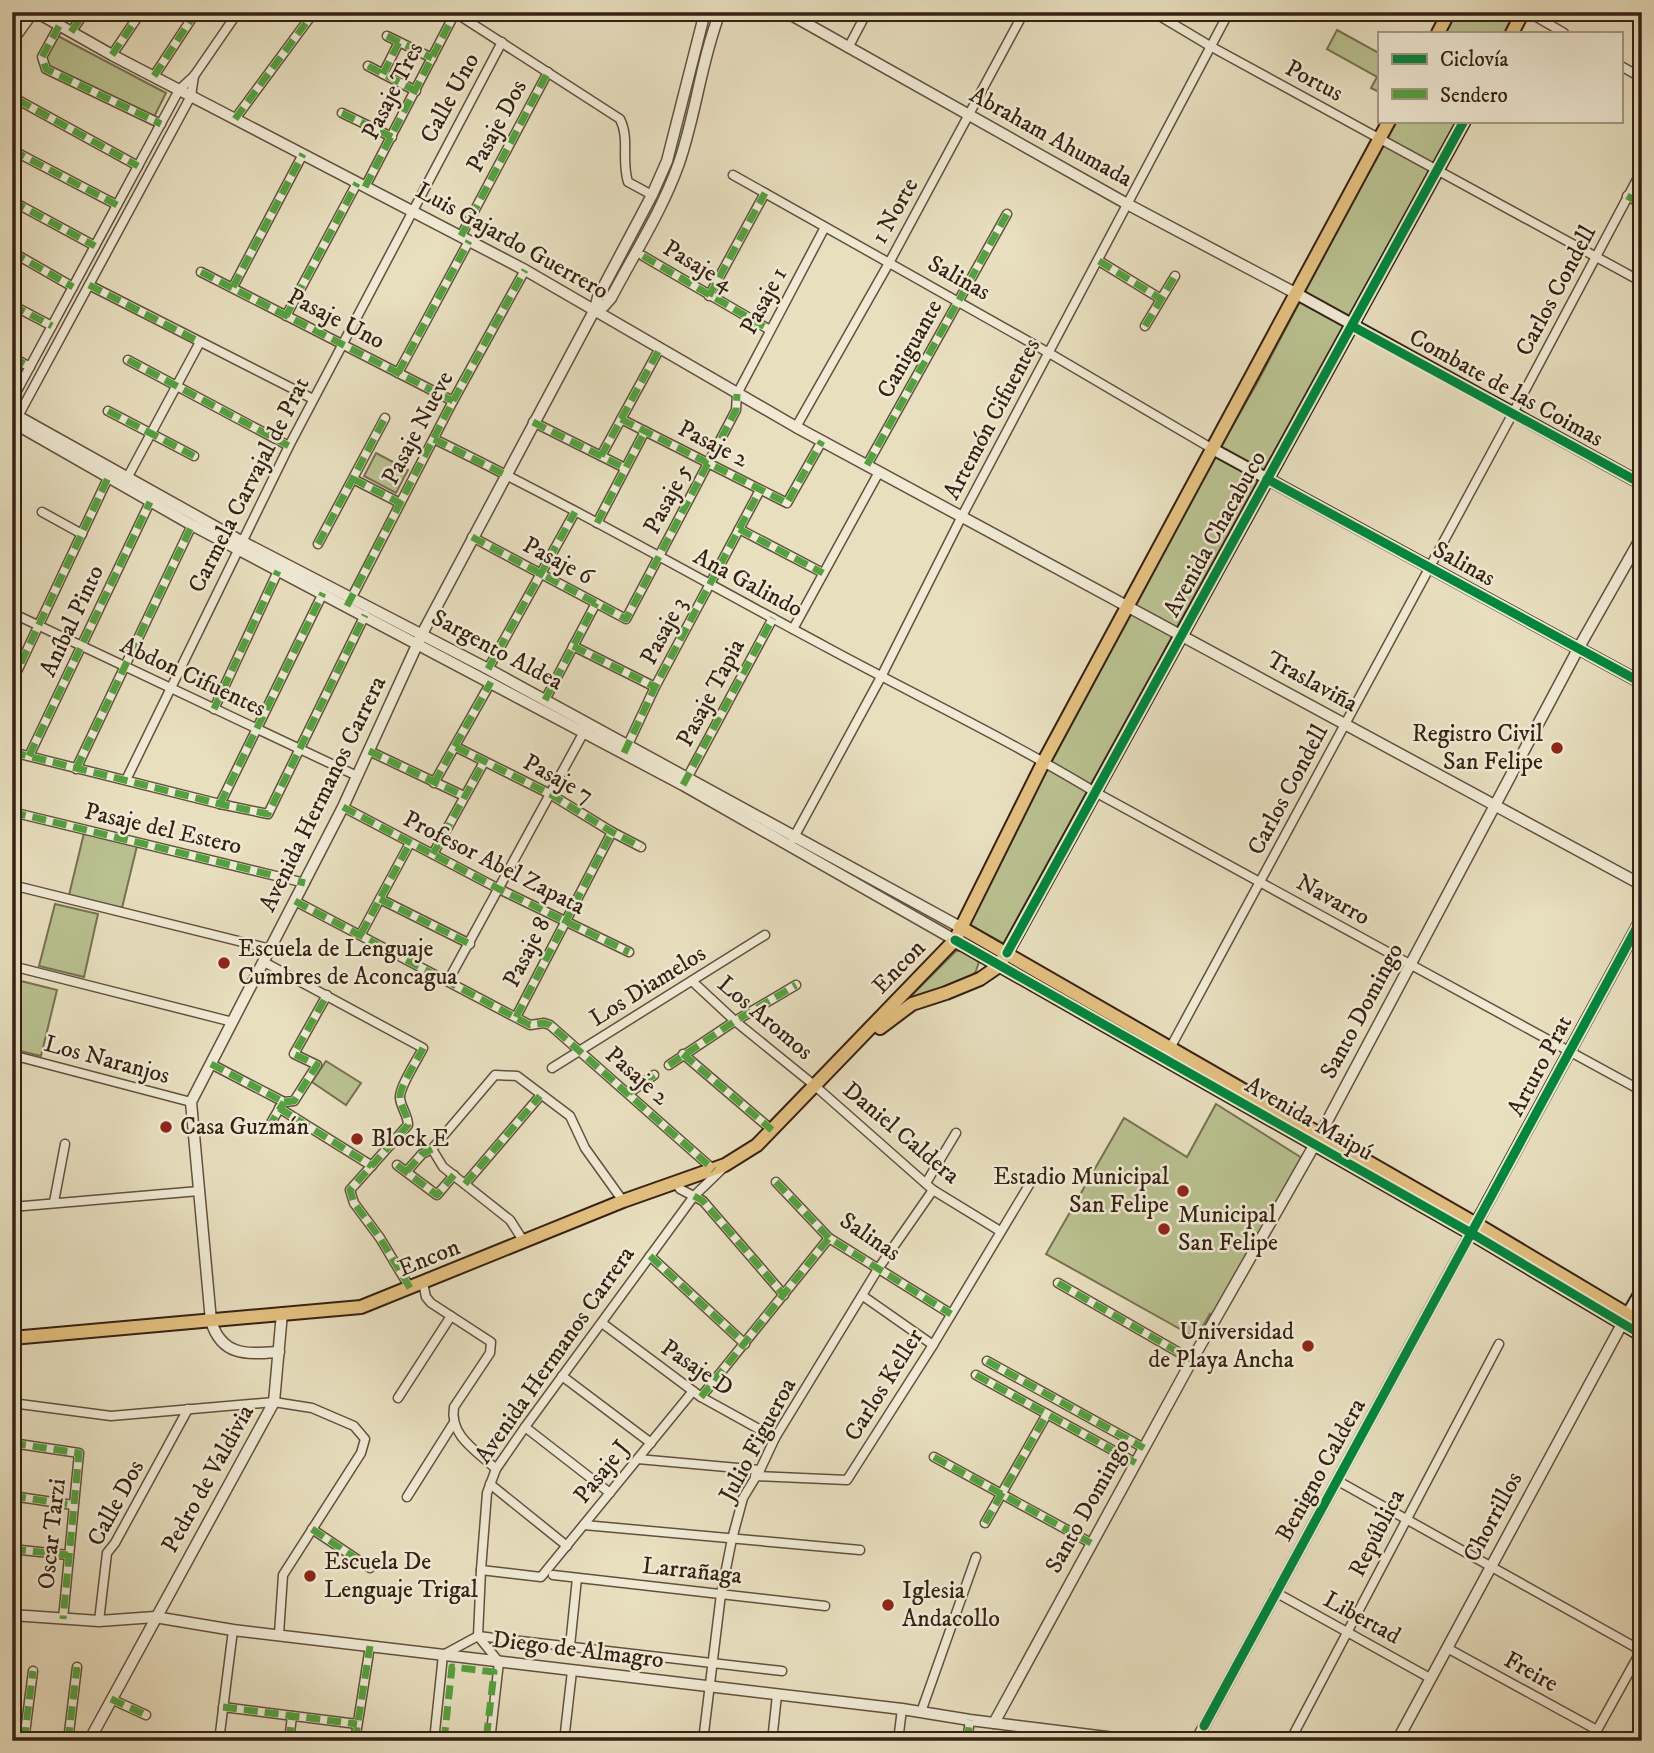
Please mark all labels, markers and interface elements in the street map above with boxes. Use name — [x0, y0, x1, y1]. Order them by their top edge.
legend — [1378, 32, 1622, 122]
street label: Pasaje Tres — [356, 37, 430, 145]
text: Ciclovía — [1440, 47, 1508, 73]
street label: Calle Uno — [414, 48, 486, 148]
street label: Portus — [1280, 53, 1348, 109]
street label: Pasaje Dos — [460, 74, 534, 178]
street label: Abraham Ahumada — [964, 80, 1138, 194]
text: Sendero — [1440, 83, 1508, 109]
street label: 1 Norte — [865, 172, 925, 249]
street label: Luis Gajardo Guerrero — [410, 176, 614, 306]
street label: Carlos Condell — [1509, 220, 1603, 361]
street label: Pasaje 4 — [657, 233, 740, 299]
street label: Salinas — [922, 249, 996, 307]
street label: Pasaje 1 — [734, 262, 794, 340]
street label: Pasaje Uno — [282, 282, 390, 356]
street label: Caniguante — [871, 294, 949, 404]
street label: Combate de las Coimas — [1404, 322, 1608, 454]
street label: Artemón Cifuentes — [937, 333, 1047, 505]
street label: Pasaje Nueve — [376, 366, 460, 490]
street label: Carmela Carvajal de Prat — [182, 372, 316, 598]
street label: Pasaje 2 — [673, 414, 753, 474]
street label: Avenida Chacabuco — [1157, 446, 1273, 622]
street label: Pasaje 5 — [637, 459, 699, 539]
street label: Pasaje 6 — [518, 530, 600, 593]
street label: Salinas — [1427, 535, 1501, 593]
street label: Ana Galindo — [688, 542, 808, 624]
street label: Aníbal Pinto — [33, 560, 111, 682]
street label: Pasaje 3 — [634, 592, 694, 670]
street label: Sargento Aldea — [426, 603, 569, 698]
street label: Abdon Cifuentes — [115, 630, 271, 724]
street label: Pasaje Tapia — [670, 633, 752, 752]
street label: Traslaviña — [1261, 645, 1364, 720]
street label: Avenida Hermanos Carrera — [253, 671, 394, 917]
street label: Carlos Condell — [1241, 719, 1335, 860]
place label: Registro Civil San Felipe — [1412, 719, 1544, 777]
marker: Registro Civil San Felipe — [1549, 740, 1565, 756]
street label: Pasaje 7 — [518, 747, 598, 811]
street label: Pasaje del Estero — [81, 796, 245, 862]
street label: Profesor Abel Zapata — [398, 804, 591, 922]
street label: Navarro — [1291, 868, 1375, 932]
street label: Pasaje 8 — [497, 912, 557, 992]
street label: Encon — [866, 933, 932, 1000]
place label: Escuela de Lenguaje Cumbres de Aconcagua — [238, 934, 458, 992]
street label: Santo Domingo — [1314, 938, 1410, 1084]
street label: Los Diamelos — [584, 939, 712, 1033]
marker: Escuela de Lenguaje Cumbres de Aconcagua — [216, 955, 232, 971]
street label: Los Aromos — [711, 969, 819, 1067]
street label: Arturo Prat — [1501, 1010, 1579, 1122]
street label: Los Naranjos — [41, 1029, 173, 1091]
street label: Pasaje 2 — [599, 1040, 675, 1112]
street label: Avenida Maipú — [1239, 1070, 1379, 1168]
street label: Daniel Caldera — [836, 1075, 966, 1191]
place label: Casa Guzmán — [180, 1112, 310, 1142]
marker: Casa Guzmán — [158, 1119, 174, 1135]
place label: Block E — [371, 1124, 449, 1154]
marker: Block E — [349, 1131, 365, 1147]
place label: Estadio Municipal San Felipe — [993, 1162, 1170, 1220]
marker: Estadio Municipal San Felipe — [1175, 1183, 1191, 1199]
place label: Municipal San Felipe — [1178, 1200, 1278, 1258]
street label: Salinas — [834, 1206, 906, 1268]
marker: Municipal San Felipe — [1156, 1221, 1172, 1237]
street label: Encon — [394, 1232, 465, 1284]
street label: Avenida Hermanos Carrera — [469, 1240, 642, 1470]
place label: Universidad de Playa Ancha — [1148, 1317, 1295, 1375]
street label: Carlos Keller — [838, 1323, 930, 1447]
street label: Pasaje D — [655, 1333, 739, 1403]
marker: Universidad de Playa Ancha — [1300, 1338, 1316, 1354]
street label: Julio Figueroa — [712, 1372, 804, 1509]
street label: Benigno Caldera — [1269, 1392, 1373, 1547]
street label: Pedro de Valdivia — [155, 1399, 261, 1558]
street label: Santo Domingo — [1039, 1433, 1137, 1579]
street label: Pasaje J — [567, 1434, 637, 1510]
street label: Calle Dos — [81, 1455, 151, 1551]
street label: Chorrillos — [1457, 1467, 1529, 1567]
street label: Oscar Tarzi — [31, 1477, 73, 1591]
street label: República — [1342, 1483, 1412, 1582]
place label: Escuela De Lenguaje Trigal — [324, 1547, 479, 1605]
street label: Larrañaga — [641, 1551, 744, 1591]
marker: Escuela De Lenguaje Trigal — [302, 1568, 318, 1584]
place label: Iglesia Andacollo — [902, 1576, 1000, 1634]
street label: Libertad — [1318, 1585, 1406, 1651]
marker: Iglesia Andacollo — [880, 1597, 896, 1613]
street label: Diego de Almagro — [491, 1625, 665, 1675]
street label: Freire — [1499, 1645, 1563, 1699]

